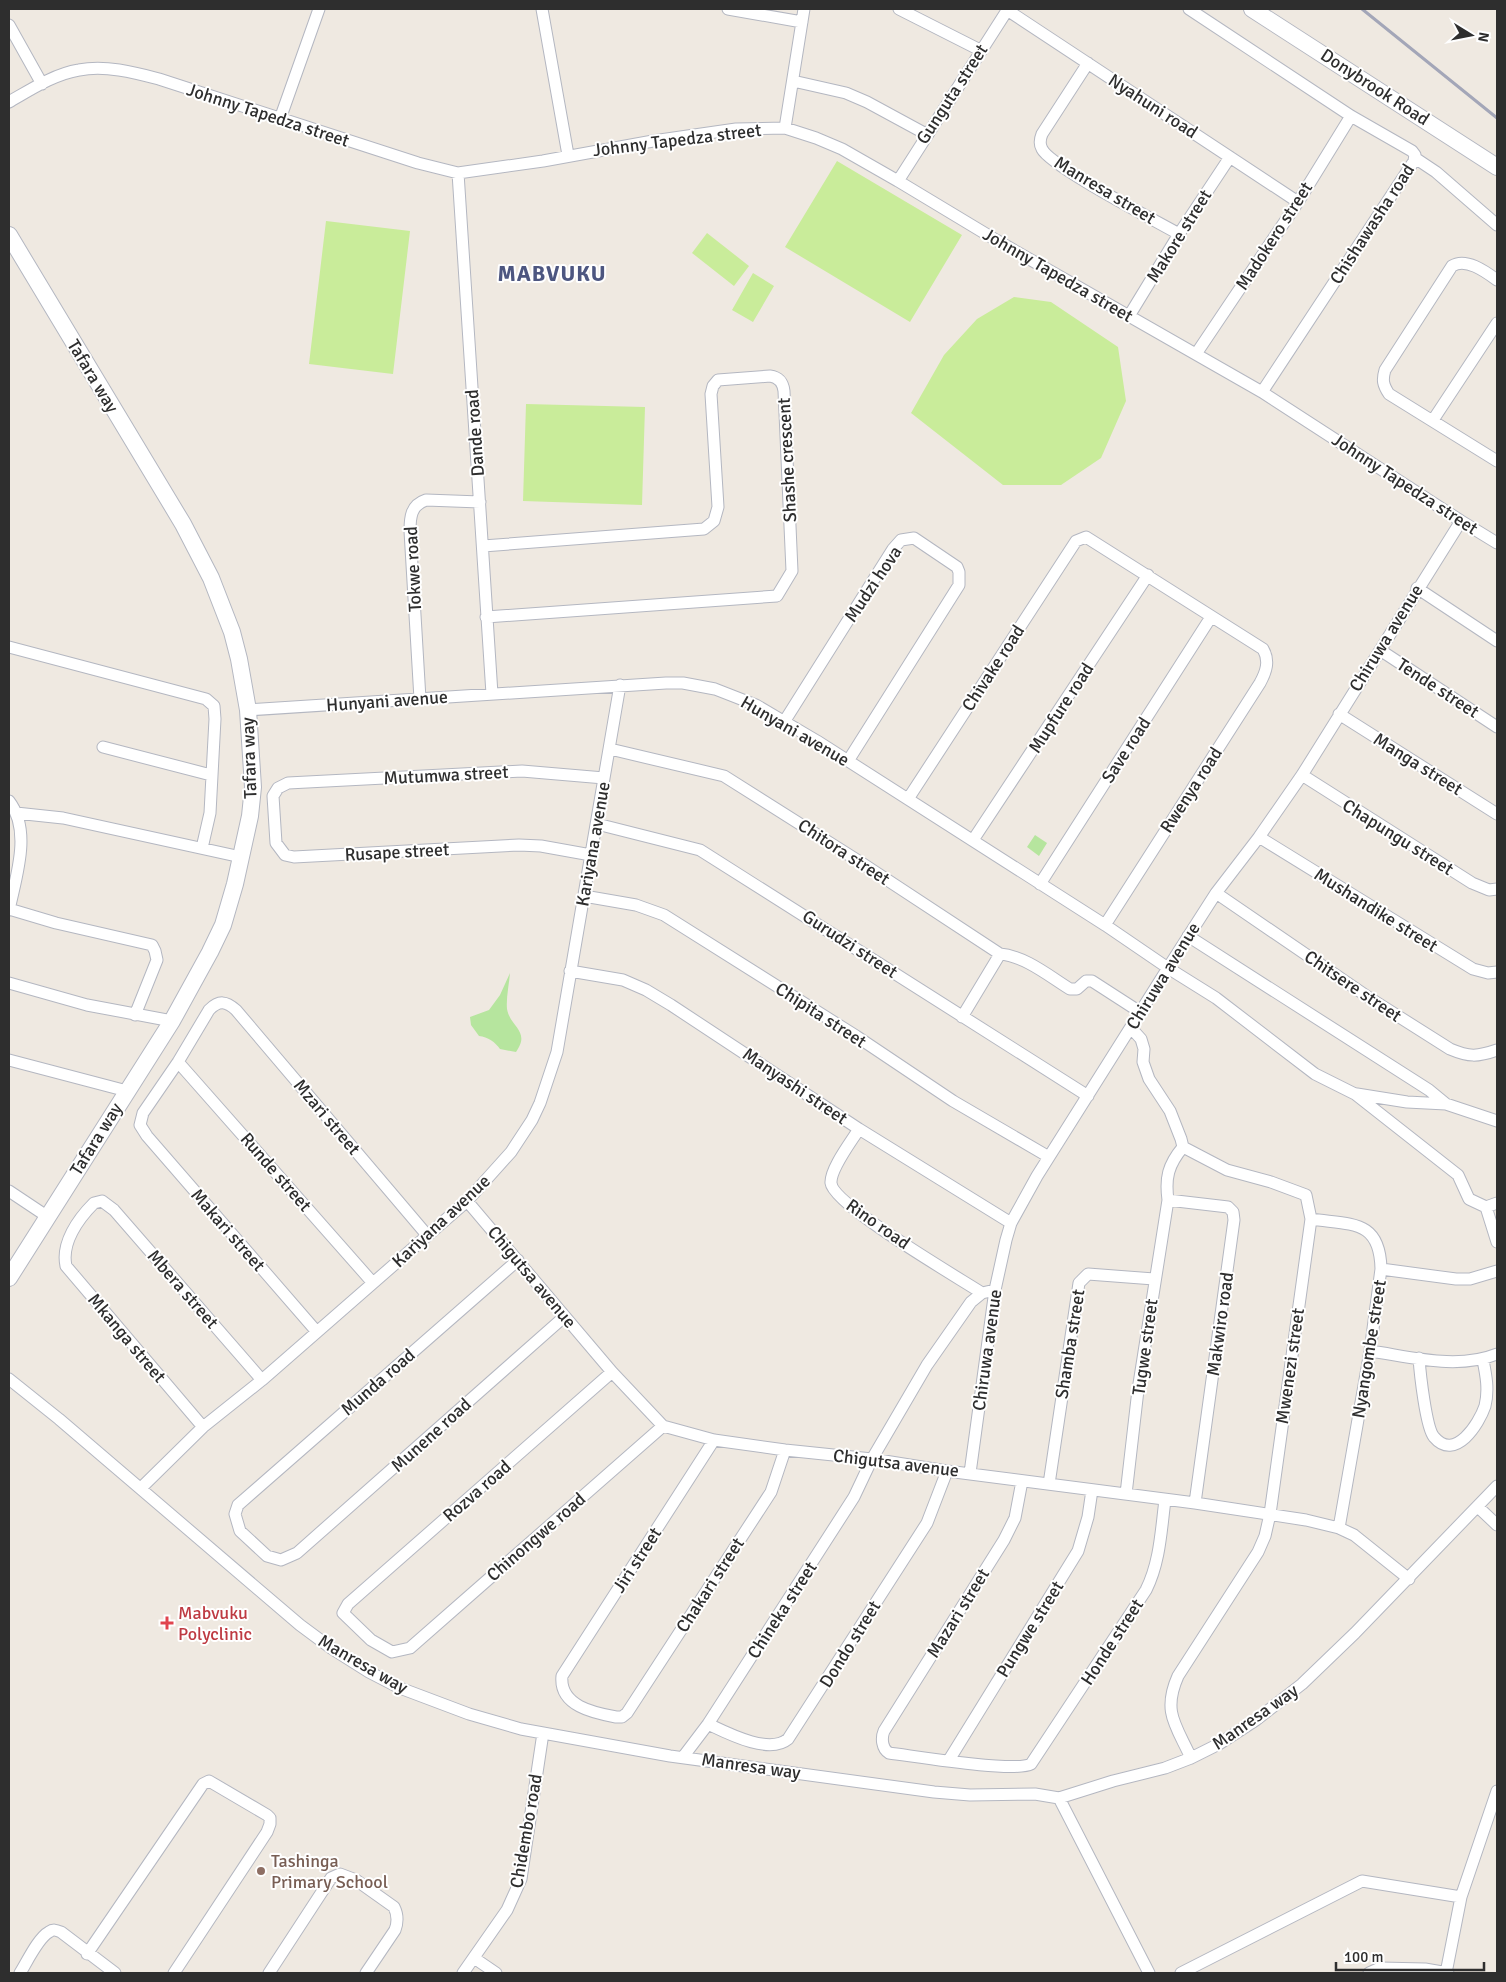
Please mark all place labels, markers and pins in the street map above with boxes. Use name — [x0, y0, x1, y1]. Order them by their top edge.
place label: Mabvuku Polyclinic — [178, 1602, 252, 1645]
marker: Mabvuku Polyclinic — [160, 1616, 174, 1630]
place label: Tashinga Primary School — [271, 1850, 388, 1893]
marker: Tashinga Primary School — [255, 1865, 267, 1877]

